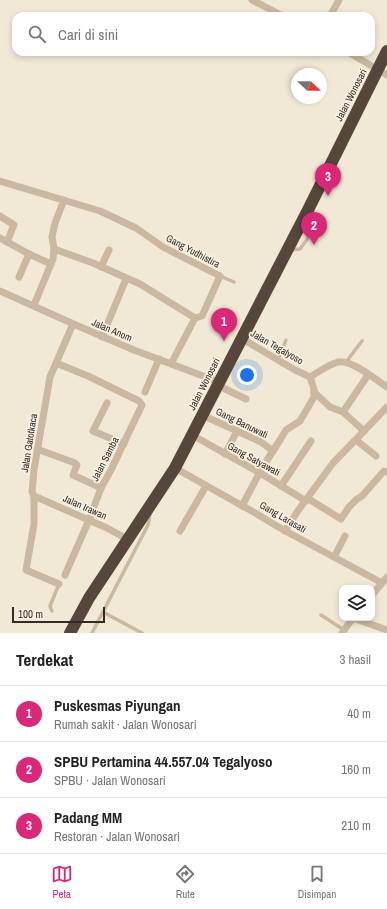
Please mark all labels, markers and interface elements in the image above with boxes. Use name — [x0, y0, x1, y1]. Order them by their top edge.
search box — [12, 12, 375, 56]
icon: search — [26, 23, 48, 45]
text: Cari di sini — [58, 24, 118, 45]
street label: Jalan Wonosari — [332, 67, 370, 123]
north arrow — [291, 68, 327, 104]
pin: 3 — [315, 163, 341, 196]
pin: 2 — [301, 212, 327, 245]
street label: Gang Yudhistira — [164, 231, 223, 271]
pin: 1 — [211, 308, 237, 341]
street label: Jalan Anom — [90, 316, 134, 344]
street label: Jalan Tegalyoso — [248, 327, 306, 368]
street label: Jalan Wonosari — [185, 356, 223, 412]
your location — [237, 365, 257, 385]
street label: Gang Banuwati — [214, 405, 270, 441]
street label: Jalan Gatotkaca — [18, 412, 40, 473]
street label: Jalan Samba — [88, 434, 122, 483]
street label: Gang Satyawati — [225, 439, 283, 479]
street label: Jalan Irawan — [61, 492, 109, 522]
street label: Gang Larasati — [257, 498, 309, 536]
map controls — [339, 585, 375, 621]
button: layers — [339, 585, 375, 621]
scale bar — [12, 605, 105, 624]
text: 100 m — [18, 607, 43, 621]
text: Terdekat — [16, 648, 73, 671]
text: 3 hasil — [340, 651, 371, 668]
text: Puskesmas Piyungan — [54, 695, 180, 716]
text: 1 — [26, 705, 32, 722]
text: 40 m — [347, 705, 371, 722]
text: Rumah sakit · Jalan Wonosari — [54, 716, 197, 733]
text: SPBU Pertamina 44.557.04 Tegalyoso — [54, 751, 273, 772]
text: 2 — [26, 761, 32, 778]
text: 160 m — [341, 761, 371, 778]
text: SPBU · Jalan Wonosari — [54, 772, 166, 789]
text: Padang MM — [54, 807, 122, 828]
text: 3 — [26, 817, 32, 834]
text: 210 m — [341, 817, 371, 834]
text: Restoran · Jalan Wonosari — [54, 828, 180, 845]
tab: Peta — [51, 863, 73, 901]
tab: Rute — [174, 863, 196, 901]
tab: Disimpan — [298, 863, 336, 901]

